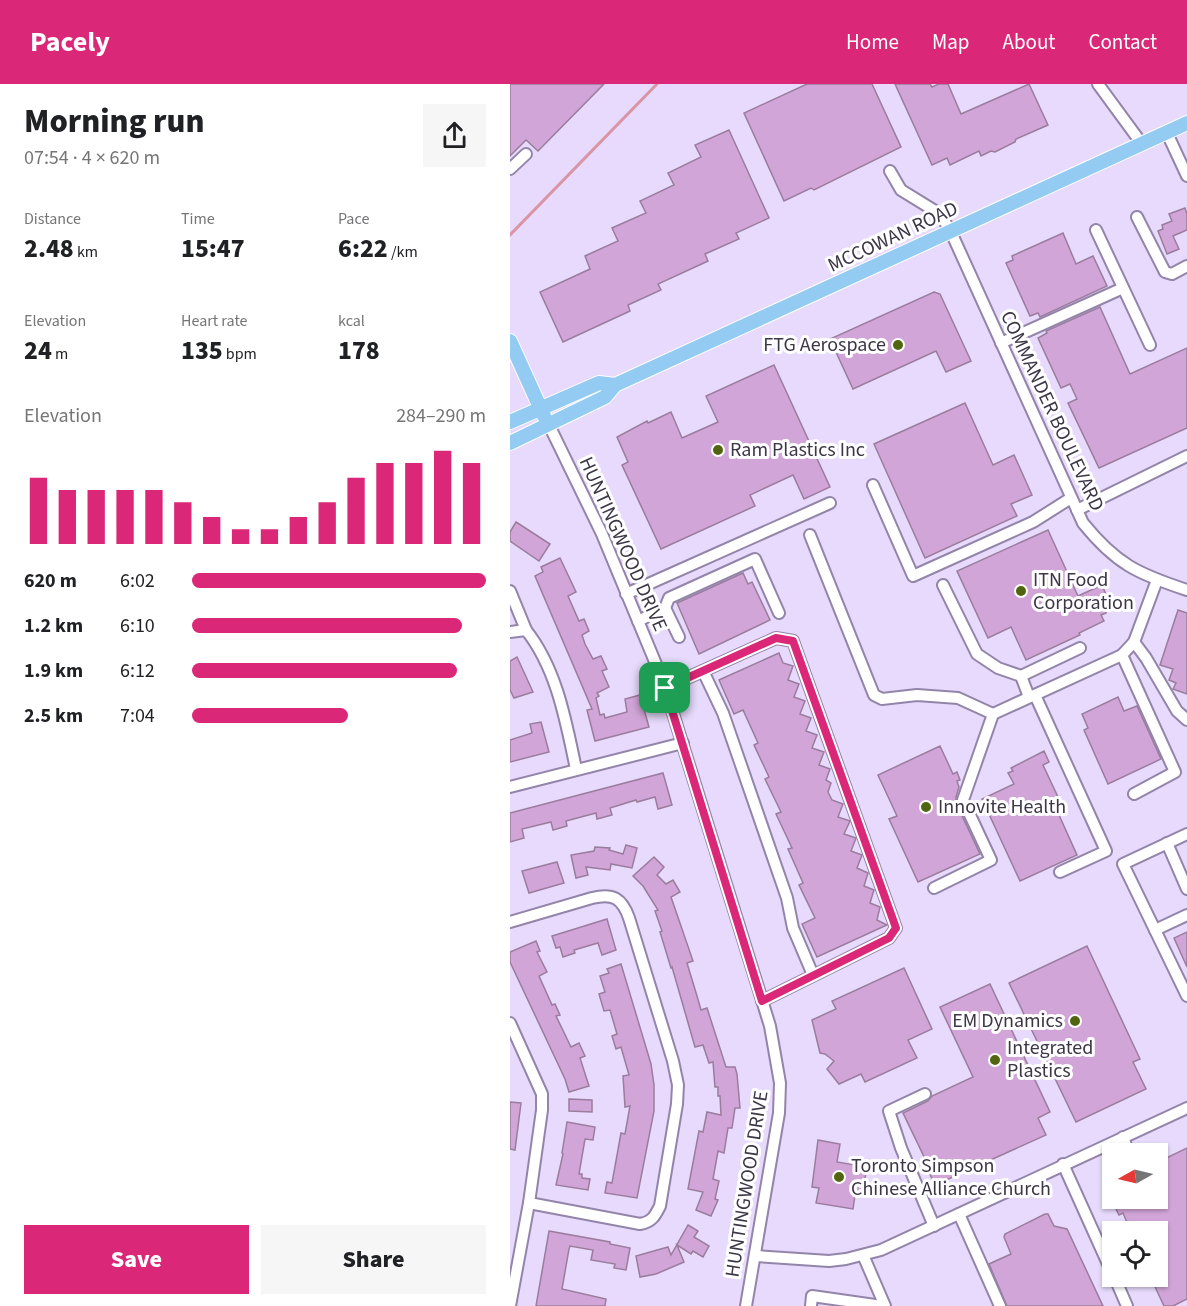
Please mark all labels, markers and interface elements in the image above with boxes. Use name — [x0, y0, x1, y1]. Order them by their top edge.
text: Pacely — [30, 22, 110, 62]
text: Home — [846, 27, 899, 57]
text: Map — [932, 27, 970, 57]
text: About — [1003, 27, 1055, 57]
text: Contact — [1088, 27, 1157, 57]
text: Morning run — [24, 98, 204, 145]
button: share — [423, 104, 486, 167]
text: 07:54 · 4 × 620 m — [24, 144, 160, 172]
street label: MCCOWAN ROAD — [823, 195, 963, 279]
text: Distance — [24, 208, 81, 230]
text: Time — [181, 208, 215, 230]
text: Pace — [338, 208, 369, 230]
text: 2.48 — [24, 230, 74, 267]
text: 15:47 — [181, 230, 245, 267]
text: 6:22 — [338, 230, 388, 267]
text: km — [74, 241, 98, 263]
text: /km — [388, 241, 418, 263]
street label: COMMANDER BOULEVARD — [993, 306, 1111, 516]
text: Elevation — [24, 310, 86, 332]
text: Heart rate — [181, 310, 248, 332]
text: kcal — [338, 310, 365, 332]
place label: FTG Aerospace — [763, 331, 886, 359]
text: 24 — [24, 332, 52, 369]
text: 135 — [181, 332, 223, 369]
text: 178 — [338, 332, 380, 369]
marker: FTG Aerospace — [891, 338, 905, 352]
text: m — [52, 343, 68, 365]
text: bpm — [223, 343, 257, 365]
text: Elevation — [24, 402, 102, 430]
text: 284–290 m — [396, 402, 486, 430]
place label: Ram Plastics Inc — [730, 436, 865, 464]
marker: Ram Plastics Inc — [711, 443, 725, 457]
street label: HUNTINGWOOD DRIVE — [572, 452, 674, 636]
place label: ITN Food Corporation — [1033, 566, 1134, 617]
text: 620 m — [24, 567, 77, 595]
text: 6:02 — [120, 567, 155, 595]
marker: ITN Food Corporation — [1014, 584, 1028, 598]
text: 1.2 km — [24, 612, 83, 640]
text: 6:10 — [120, 612, 155, 640]
text: 1.9 km — [24, 657, 83, 685]
text: 6:12 — [120, 657, 155, 685]
pin — [639, 662, 690, 713]
icon: arrive — [648, 671, 681, 704]
text: 2.5 km — [24, 702, 83, 730]
text: 7:04 — [120, 702, 155, 730]
place label: Innovite Health — [938, 793, 1066, 821]
marker: Innovite Health — [919, 800, 933, 814]
place label: EM Dynamics — [952, 1007, 1063, 1035]
marker: EM Dynamics — [1068, 1014, 1082, 1028]
place label: Integrated Plastics — [1007, 1034, 1093, 1085]
marker: Integrated Plastics — [988, 1053, 1002, 1067]
street label: HUNTINGWOOD DRIVE — [718, 1089, 776, 1279]
north arrow — [1102, 1143, 1168, 1209]
map controls — [1102, 1143, 1168, 1287]
place label: Toronto Simpson Chinese Alliance Church — [851, 1152, 1051, 1203]
marker: Toronto Simpson Chinese Alliance Church — [832, 1170, 846, 1184]
button: locate — [1102, 1221, 1168, 1287]
button: Save — [24, 1225, 249, 1294]
button: Share — [261, 1225, 486, 1294]

